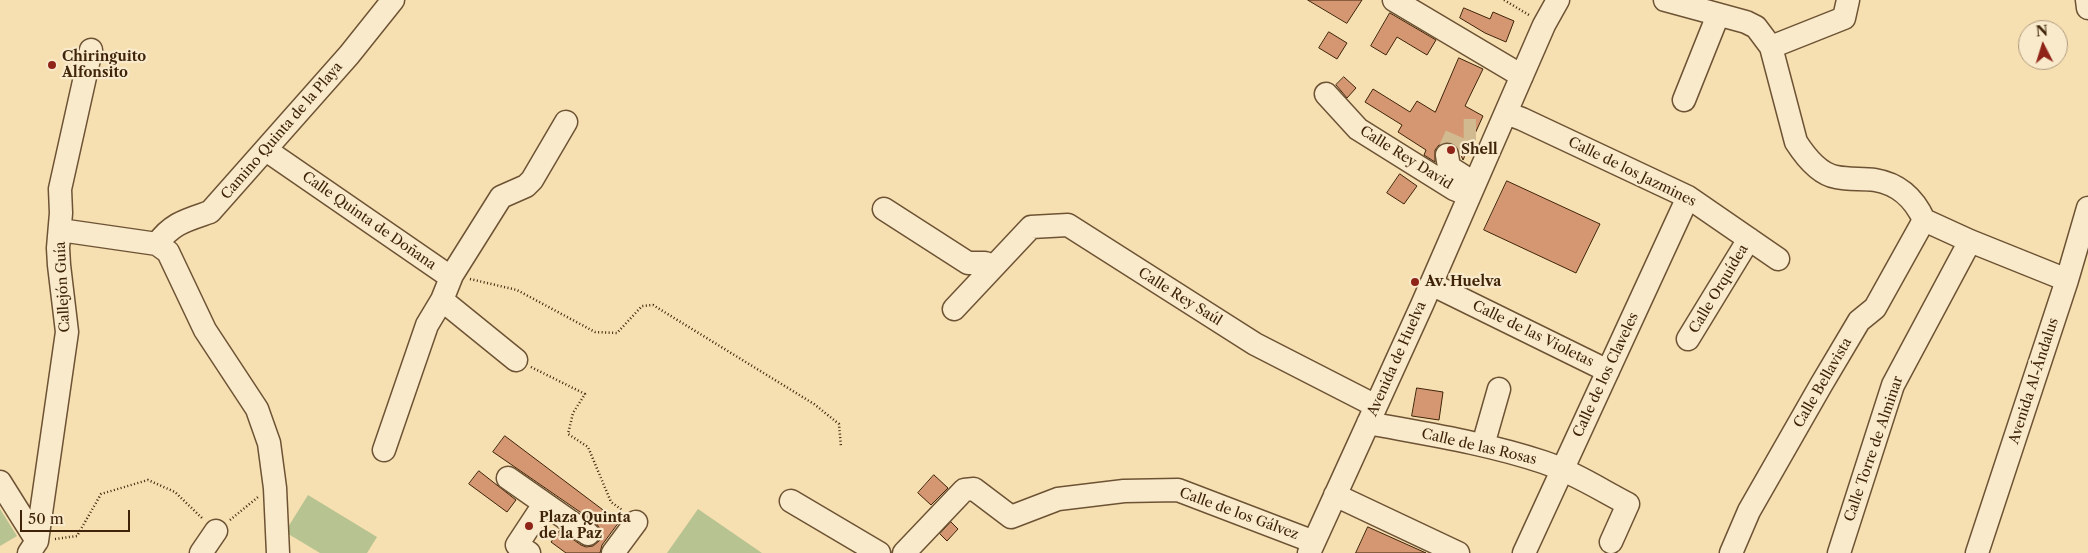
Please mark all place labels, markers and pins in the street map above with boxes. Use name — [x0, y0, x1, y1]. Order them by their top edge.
place label: Chiringuito Alfonsito — [62, 49, 146, 82]
marker: Chiringuito Alfonsito — [46, 59, 58, 71]
place label: Shell — [1461, 142, 1498, 158]
marker: Shell — [1445, 144, 1457, 156]
place label: Av. Huelva — [1425, 274, 1501, 290]
marker: Av. Huelva — [1409, 276, 1421, 288]
place label: Plaza Quinta de la Paz — [539, 510, 631, 542]
marker: Plaza Quinta de la Paz — [523, 520, 535, 532]

